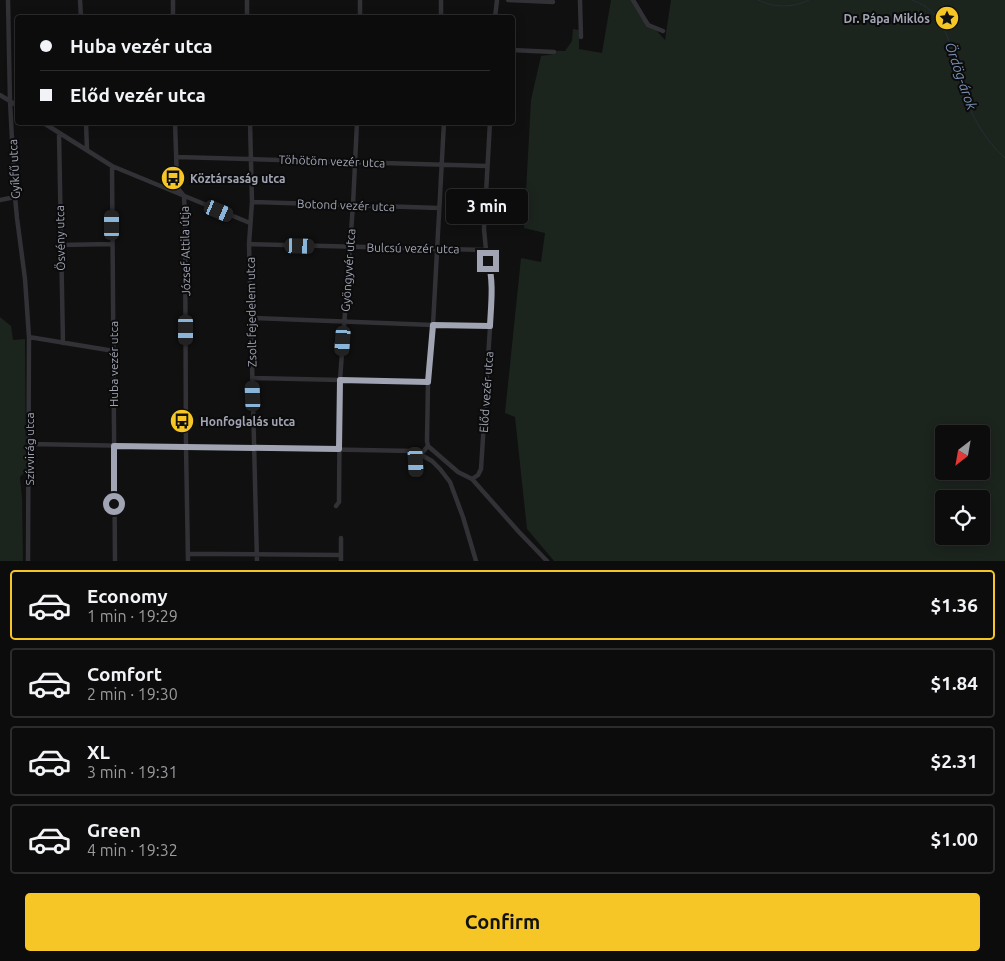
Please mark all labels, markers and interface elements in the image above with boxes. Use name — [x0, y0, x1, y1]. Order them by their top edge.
place icon: Dr. Pápa Miklós — [934, 5, 960, 31]
place label: Dr. Pápa Miklós — [843, 12, 930, 25]
text: Huba vezér utca — [70, 35, 213, 57]
water label: Ördög-árok — [942, 40, 981, 113]
text: Előd vezér utca — [70, 84, 206, 106]
street label: Gyíkfű utca — [6, 139, 22, 199]
street label: Töhötöm vezér utca — [278, 153, 386, 169]
bus stop icon: Köztársaság utca — [160, 165, 186, 191]
place label: Köztársaság utca — [190, 172, 285, 185]
callout: 3 min — [447, 188, 529, 224]
street label: Botond vezér utca — [297, 197, 395, 213]
text: 3 min — [467, 197, 507, 215]
car — [202, 198, 235, 224]
street label: Ösvény utca — [53, 205, 67, 271]
street label: József Attila útja — [178, 206, 192, 296]
car — [104, 210, 119, 240]
street label: Gyöngyvér utca — [339, 228, 357, 312]
car — [284, 238, 315, 254]
street label: Bulcsú vezér utca — [366, 241, 460, 255]
route end — [477, 250, 499, 272]
street label: Zsolt fejedelem utca — [244, 257, 258, 367]
car — [178, 315, 193, 345]
street label: Huba vezér utca — [107, 321, 120, 407]
car — [334, 326, 351, 356]
street label: Előd vezér utca — [477, 351, 495, 433]
car — [244, 381, 261, 411]
bus stop icon: Honfoglalás utca — [169, 408, 195, 434]
street label: Szívvirág utca — [23, 412, 36, 486]
place label: Honfoglalás utca — [200, 415, 295, 428]
north arrow — [935, 425, 990, 480]
map controls — [935, 425, 990, 545]
car — [407, 447, 424, 477]
button: locate — [935, 490, 990, 545]
route start — [103, 493, 125, 515]
icon: car — [27, 583, 72, 628]
text: Economy — [87, 585, 168, 607]
text: $1.36 — [930, 594, 978, 616]
text: 1 min · 19:29 — [87, 607, 178, 625]
icon: car — [27, 661, 72, 706]
text: Comfort — [87, 663, 162, 685]
text: $1.84 — [930, 672, 978, 694]
text: 2 min · 19:30 — [87, 685, 178, 703]
icon: car — [27, 739, 72, 784]
text: XL — [87, 741, 110, 763]
text: $2.31 — [930, 750, 978, 772]
text: 3 min · 19:31 — [87, 763, 178, 781]
icon: car — [27, 817, 72, 862]
text: Green — [87, 819, 141, 841]
text: $1.00 — [930, 828, 978, 850]
text: 4 min · 19:32 — [87, 841, 178, 859]
button: Confirm — [25, 893, 980, 951]

